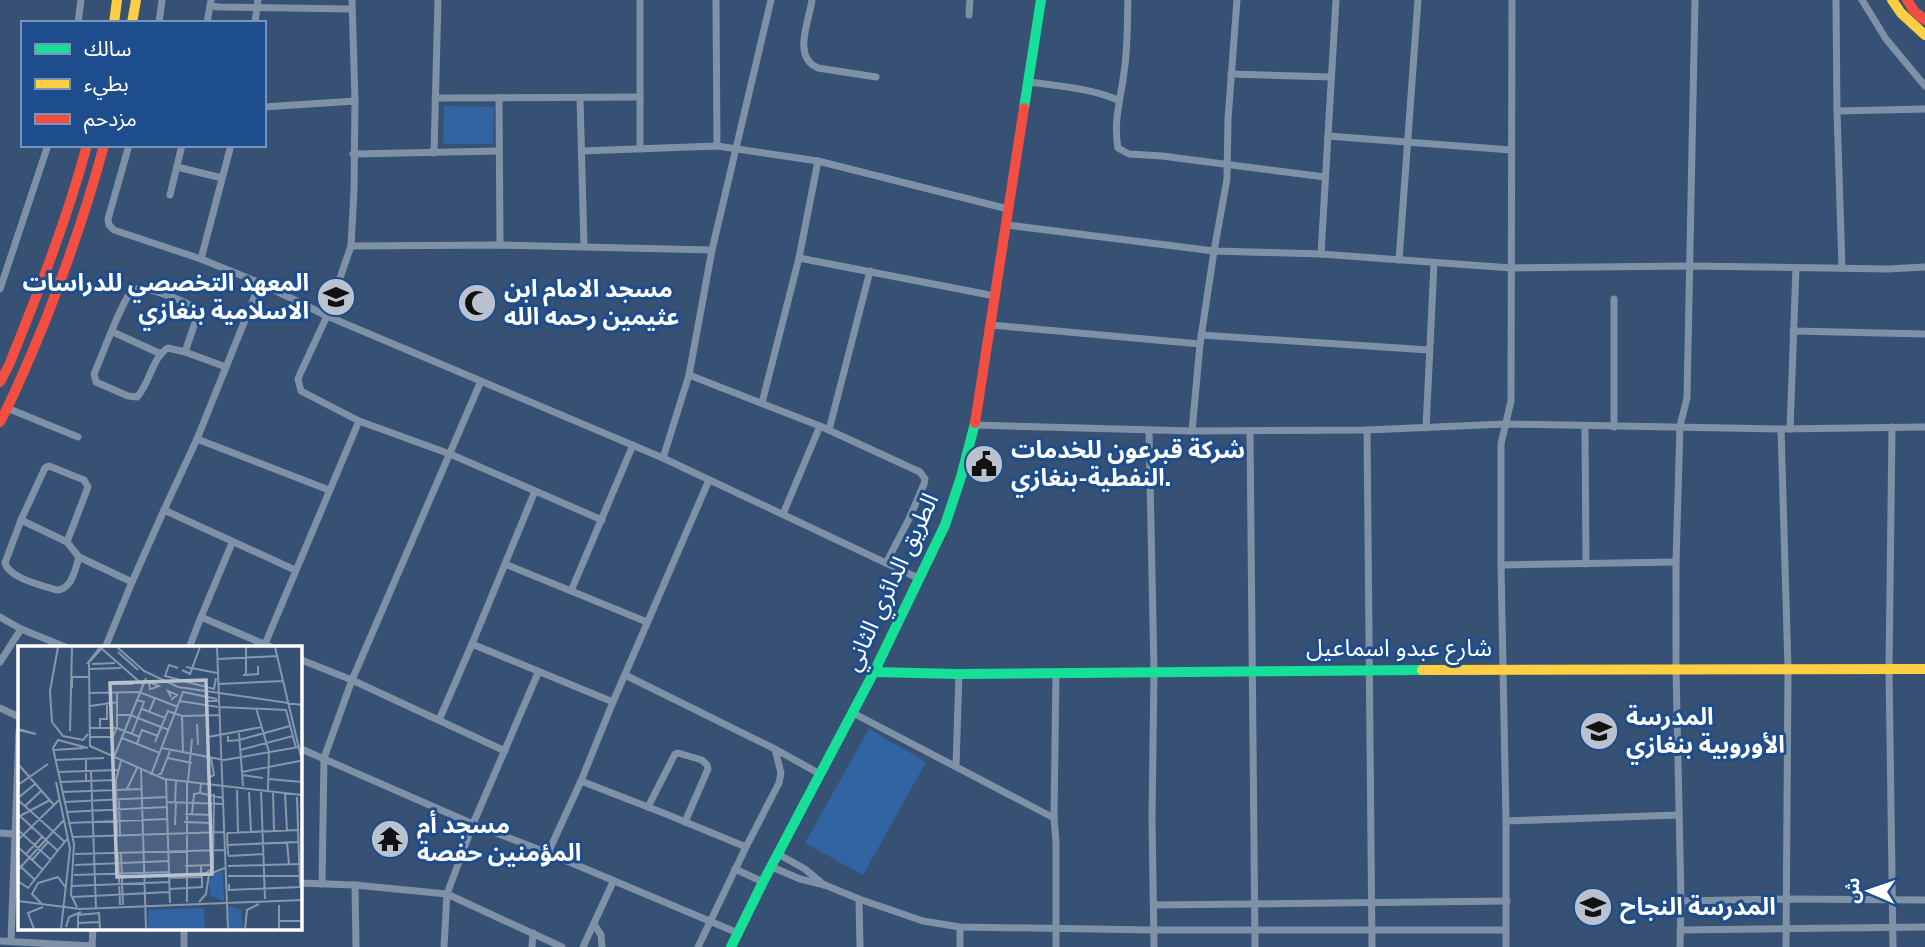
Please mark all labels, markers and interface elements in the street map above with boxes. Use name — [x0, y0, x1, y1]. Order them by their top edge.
legend — [21, 21, 266, 147]
text: سالك — [84, 36, 131, 61]
text: بطيء — [84, 71, 129, 100]
text: مزدحم — [84, 106, 137, 134]
place label: المعهد التخصصي للدراسات الاسلامية بنغازي — [22, 268, 309, 331]
place label: مسجد الامام ابن عثيمين رحمه الله — [504, 274, 680, 331]
school or university icon: المعهد التخصصي للدراسات الاسلامية بنغازي — [315, 276, 357, 318]
mosque icon: مسجد الامام ابن عثيمين رحمه الله — [456, 282, 498, 324]
place label: شركة قبرعون للخدمات النفطية-بنغازي. — [1011, 435, 1245, 498]
public building icon: شركة قبرعون للخدمات النفطية-بنغازي. — [963, 443, 1005, 485]
street label: الطريق الدائري الثاني — [837, 488, 949, 677]
street label: شارع عبدو اسماعيل — [1306, 633, 1492, 665]
inset map — [18, 646, 301, 930]
place label: المدرسة الأوروبية بنغازي — [1626, 702, 1785, 765]
school or university icon: المدرسة الأوروبية بنغازي — [1578, 710, 1620, 752]
place label: مسجد أم المؤمنين حفصة — [417, 810, 581, 867]
temple icon: مسجد أم المؤمنين حفصة — [369, 818, 411, 860]
north arrow — [1834, 856, 1904, 926]
text: ش — [1841, 877, 1863, 904]
school or university icon: المدرسة النجاح — [1572, 886, 1614, 928]
place label: المدرسة النجاح — [1620, 892, 1776, 924]

